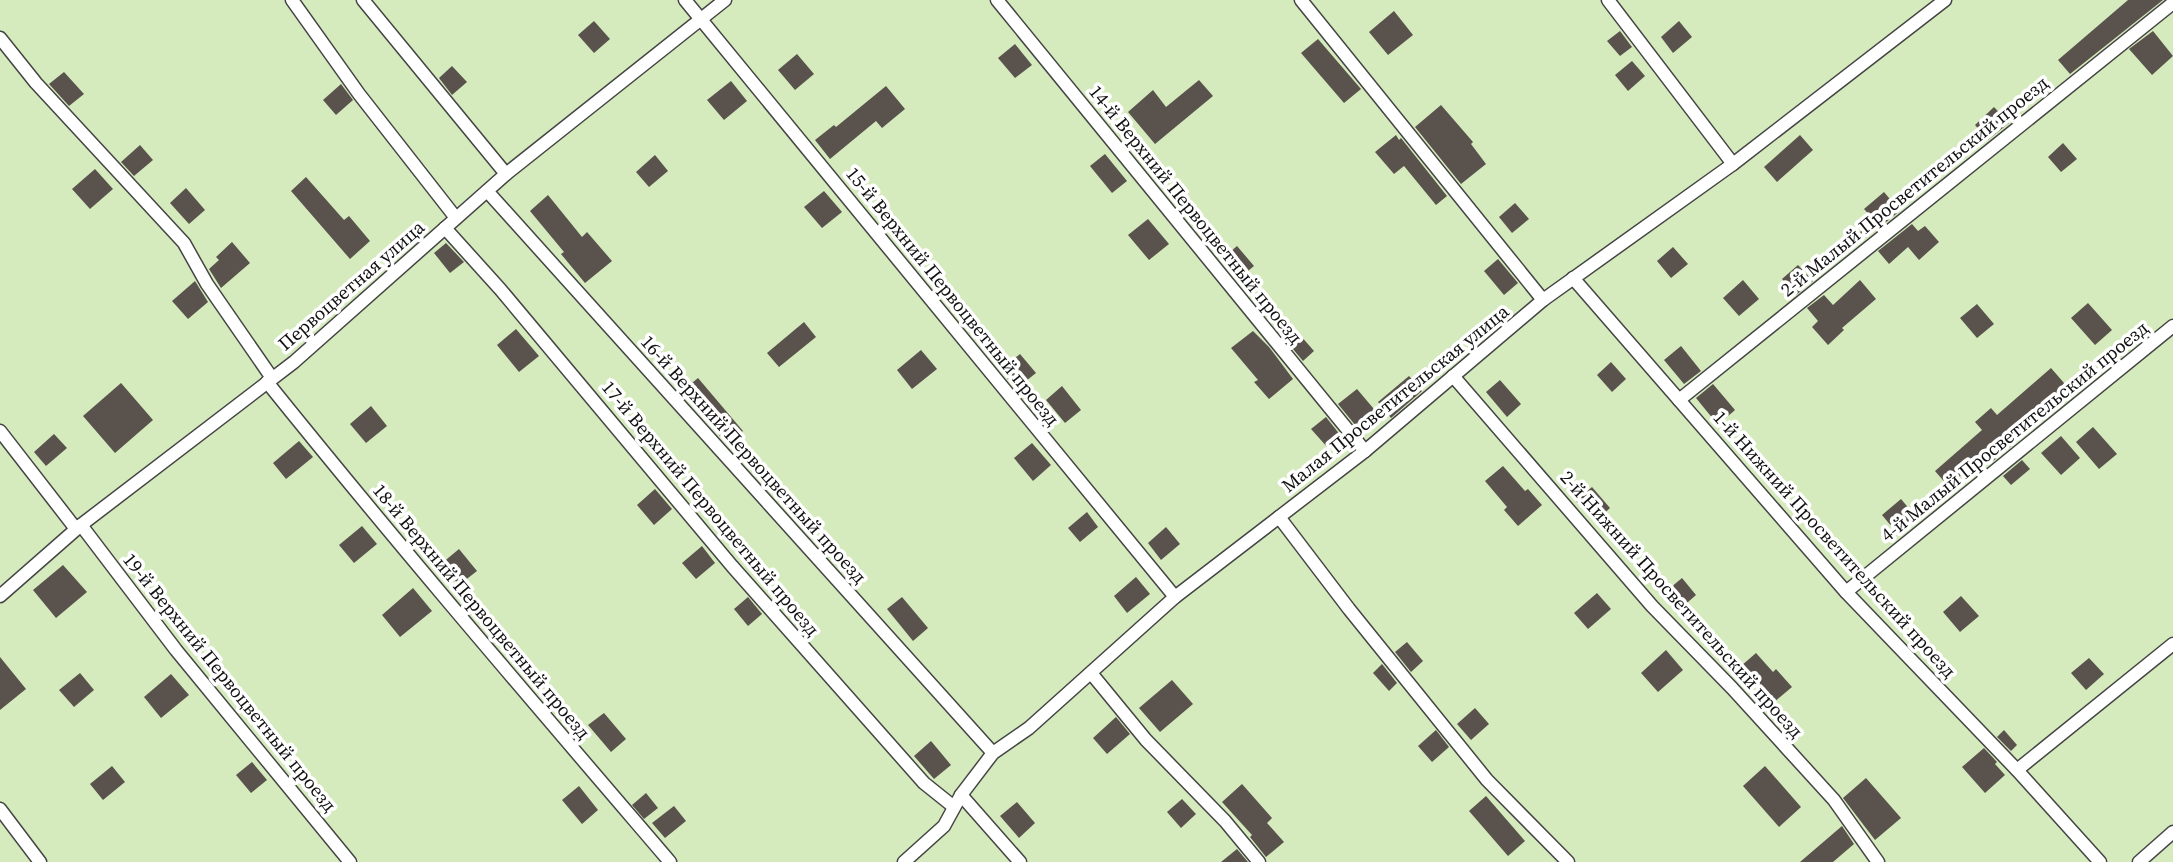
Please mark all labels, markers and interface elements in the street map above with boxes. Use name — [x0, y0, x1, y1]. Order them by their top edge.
street label: 2-й Малый Просветительский проезд — [1775, 70, 2053, 302]
street label: 14-й Верхний Первоцветный проезд — [1083, 79, 1309, 349]
street label: 15-й Верхний Первоцветный проезд — [840, 161, 1066, 431]
street label: Первоцветная улица — [272, 214, 430, 356]
street label: Малая Просветительская улица — [1276, 298, 1514, 498]
street label: 4-й Малый Просветительский проезд — [1875, 315, 2153, 547]
street label: 16-й Верхний Первоцветный проезд — [635, 329, 873, 589]
street label: 17-й Верхний Первоцветный проезд — [596, 375, 826, 641]
street label: 1-й Нижний Просветительский проезд — [1708, 405, 1962, 684]
street label: 2-й Нижний Просветительский проезд — [1555, 465, 1809, 744]
street label: 18-й Верхний Первоцветный проезд — [367, 478, 597, 744]
street label: 19-й Верхний Первоцветный проезд — [117, 547, 343, 817]

